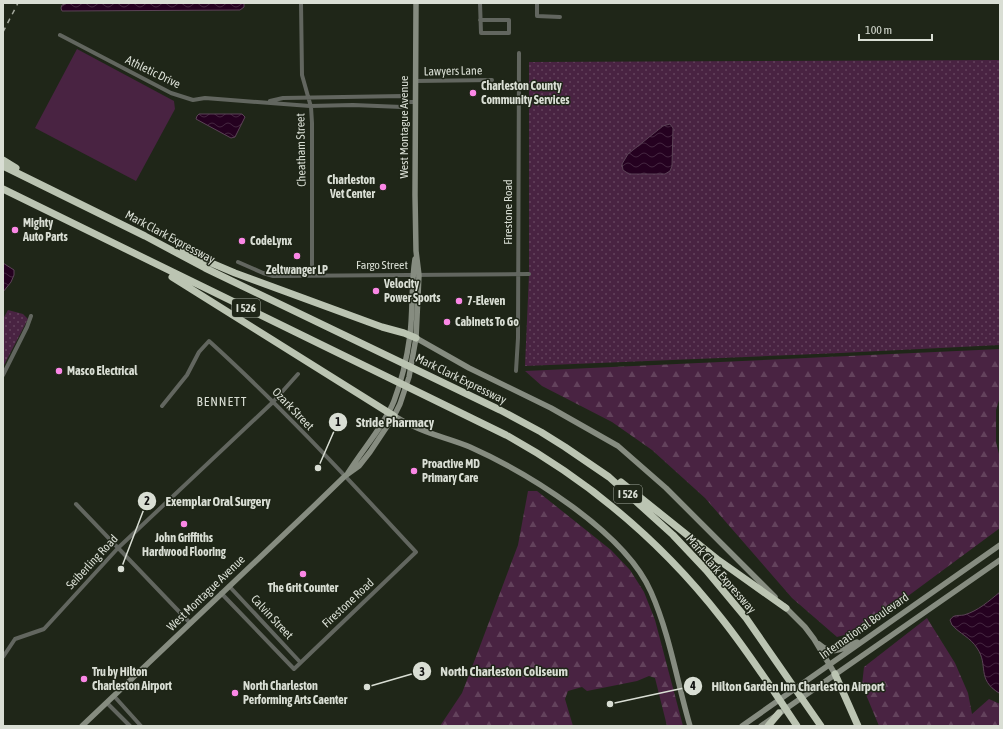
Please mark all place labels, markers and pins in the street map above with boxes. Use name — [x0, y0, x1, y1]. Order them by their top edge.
place label: Charleston County Community Services — [481, 79, 570, 107]
marker: Charleston County Community Services — [468, 88, 478, 98]
place label: Charleston Vet Center — [327, 173, 375, 201]
marker: Charleston Vet Center — [378, 182, 388, 192]
place label: Mighty Auto Parts — [22, 216, 68, 244]
marker: Mighty Auto Parts — [10, 225, 20, 235]
place label: CodeLynx — [250, 234, 292, 248]
marker: CodeLynx — [237, 236, 247, 246]
marker: Zeltwanger LP — [292, 251, 302, 261]
place label: Zeltwanger LP — [266, 263, 328, 277]
place label: Velocity Power Sports — [383, 277, 441, 305]
marker: Velocity Power Sports — [371, 286, 381, 296]
place label: 7-Eleven — [467, 294, 505, 308]
marker: 7-Eleven — [454, 296, 464, 306]
place label: Cabinets To Go — [455, 315, 519, 329]
marker: Cabinets To Go — [442, 317, 452, 327]
place label: Masco Electrical — [67, 364, 138, 378]
marker: Masco Electrical — [54, 366, 64, 376]
callout: Stride Pharmacy — [328, 410, 442, 435]
place label: Proactive MD Primary Care — [422, 457, 480, 485]
marker: Proactive MD Primary Care — [409, 466, 419, 476]
callout: Exemplar Oral Surgery — [137, 488, 279, 513]
marker: John Griffiths Hardwood Flooring — [179, 519, 189, 529]
place label: John Griffiths Hardwood Flooring — [142, 531, 227, 559]
marker: The Grit Counter — [298, 569, 308, 579]
place label: The Grit Counter — [268, 581, 339, 595]
callout: North Charleston Coliseum — [412, 659, 575, 684]
place label: Tru by Hilton Charleston Airport — [92, 665, 172, 693]
marker: Tru by Hilton Charleston Airport — [79, 674, 89, 684]
callout: Hilton Garden Inn Charleston Airport — [683, 674, 892, 699]
place label: North Charleston Performing Arts Caenter — [243, 679, 348, 707]
marker: North Charleston Performing Arts Caenter — [230, 688, 240, 698]

